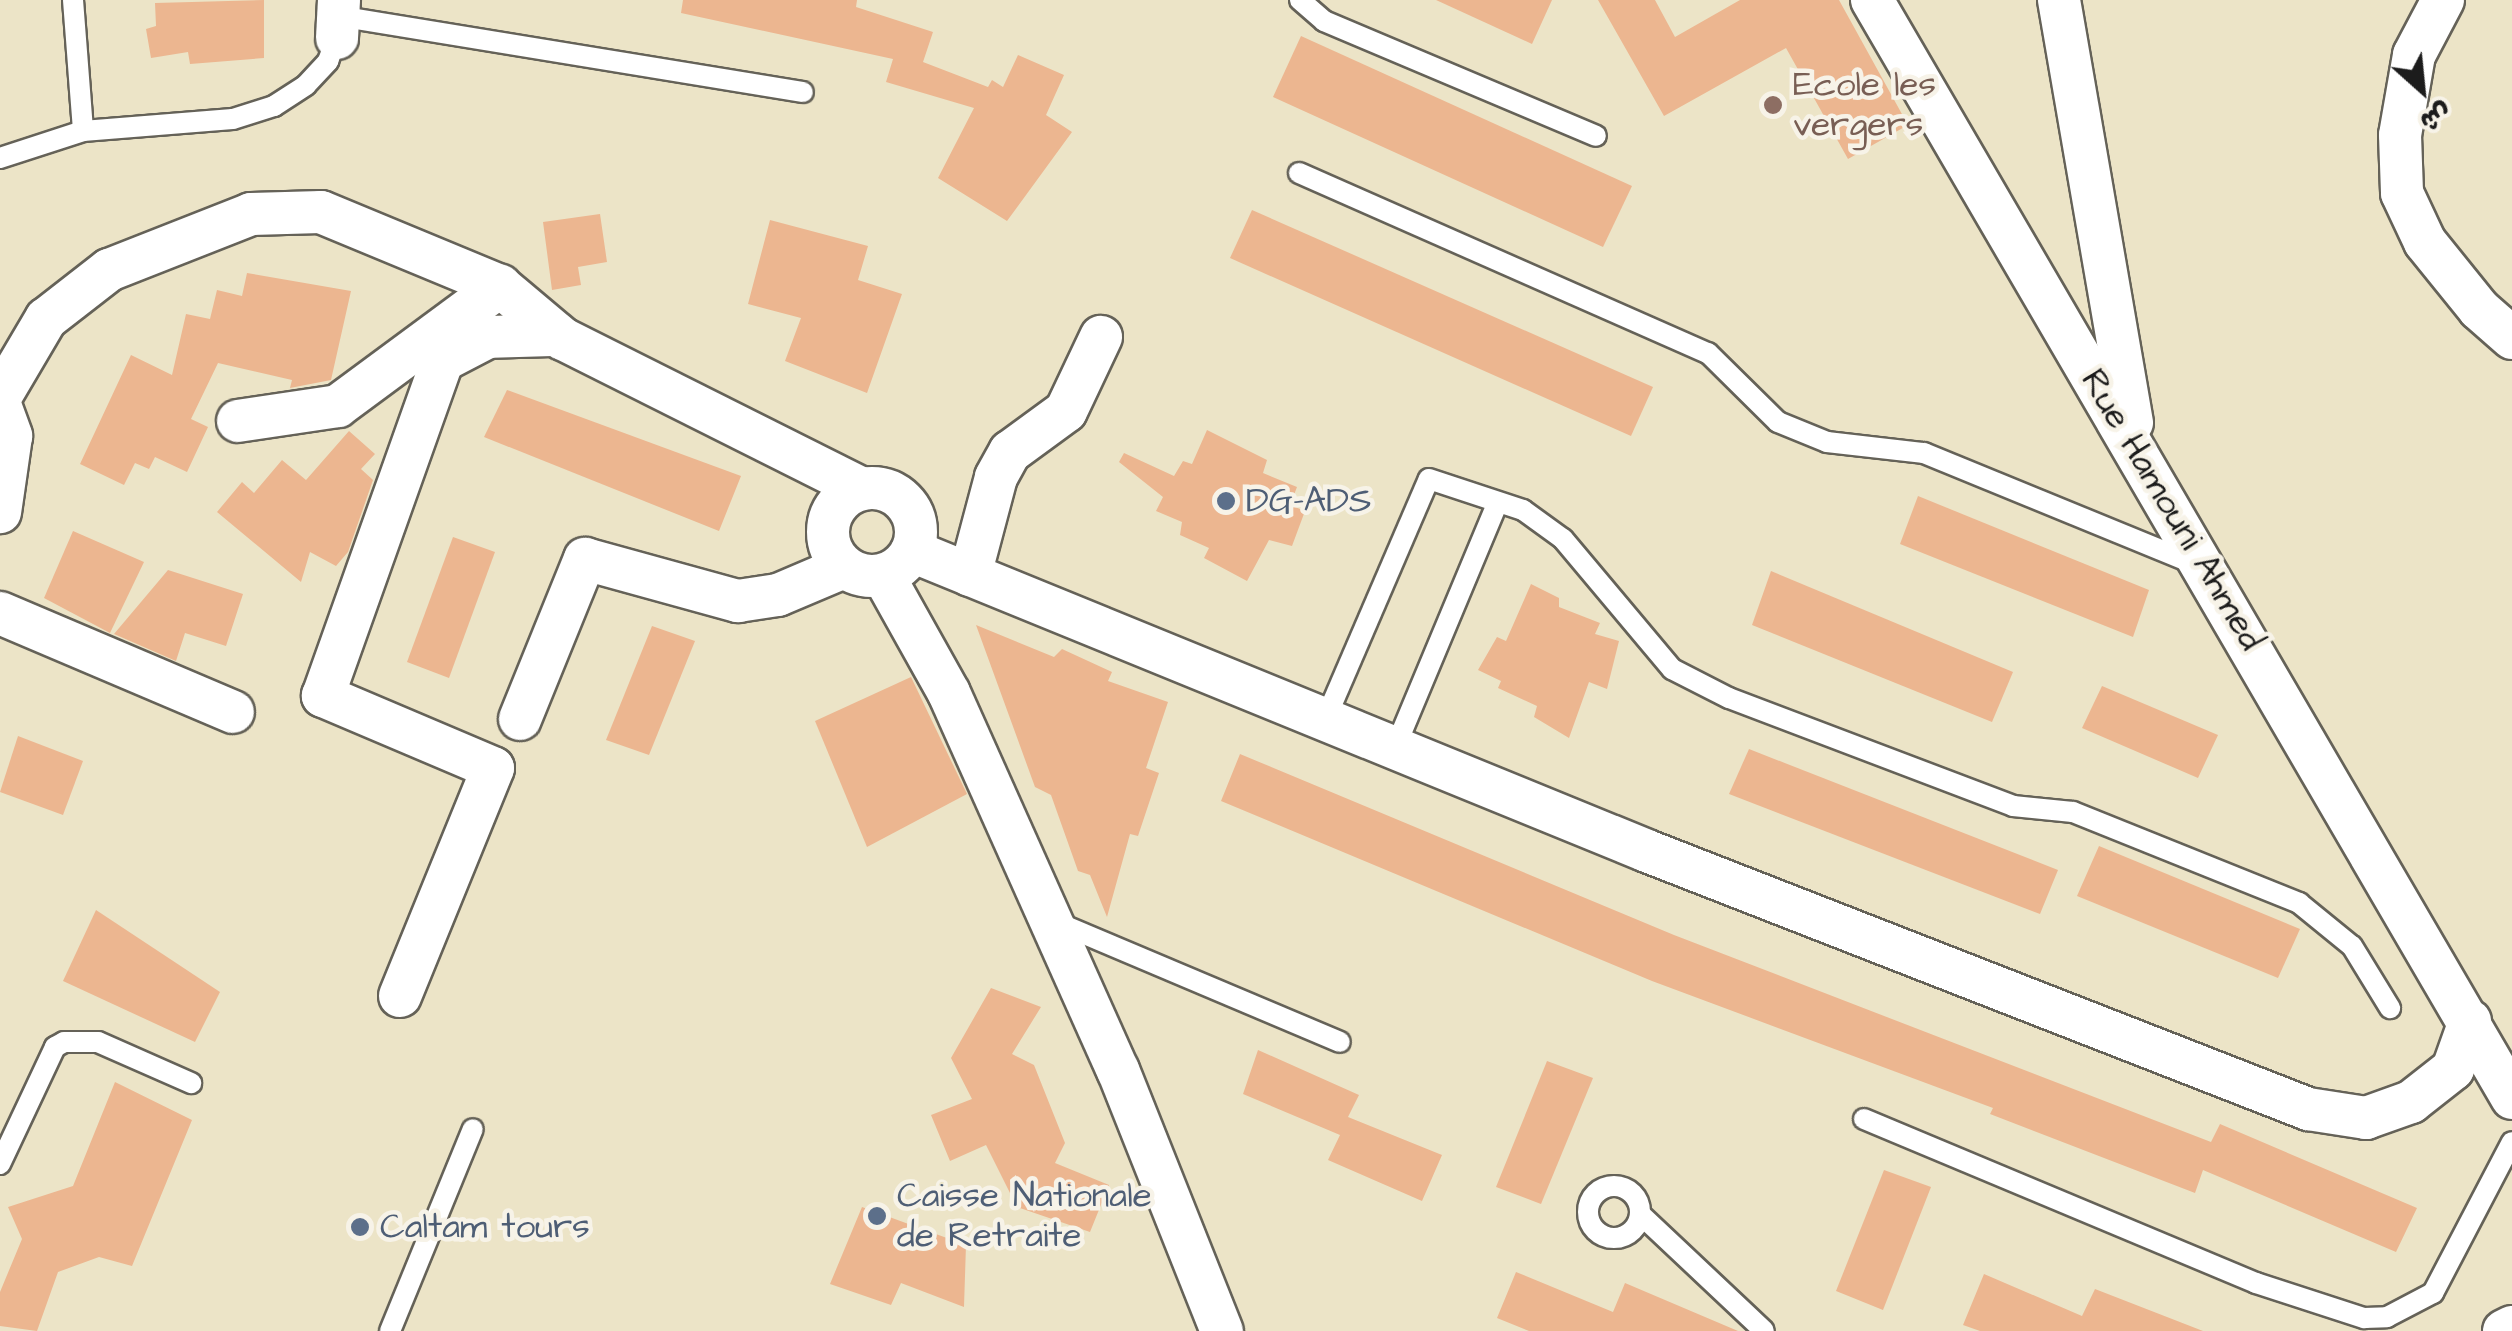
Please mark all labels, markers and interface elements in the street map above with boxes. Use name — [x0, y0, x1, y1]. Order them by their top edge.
north arrow — [2372, 40, 2472, 140]
place label: Ecole les vergers — [1793, 64, 1936, 146]
text: ش — [2413, 93, 2458, 142]
marker: Ecole les vergers — [1762, 94, 1784, 116]
street label: Rue Hamouni Ahmed — [2072, 362, 2272, 658]
place label: DG-ADS — [1246, 480, 1371, 522]
marker: DG-ADS — [1215, 490, 1237, 512]
place label: Caisse Nationale de Retraite — [897, 1175, 1152, 1257]
marker: Caisse Nationale de Retraite — [866, 1205, 888, 1227]
place label: Caltam tours — [380, 1206, 590, 1248]
marker: Caltam tours — [349, 1216, 371, 1238]

